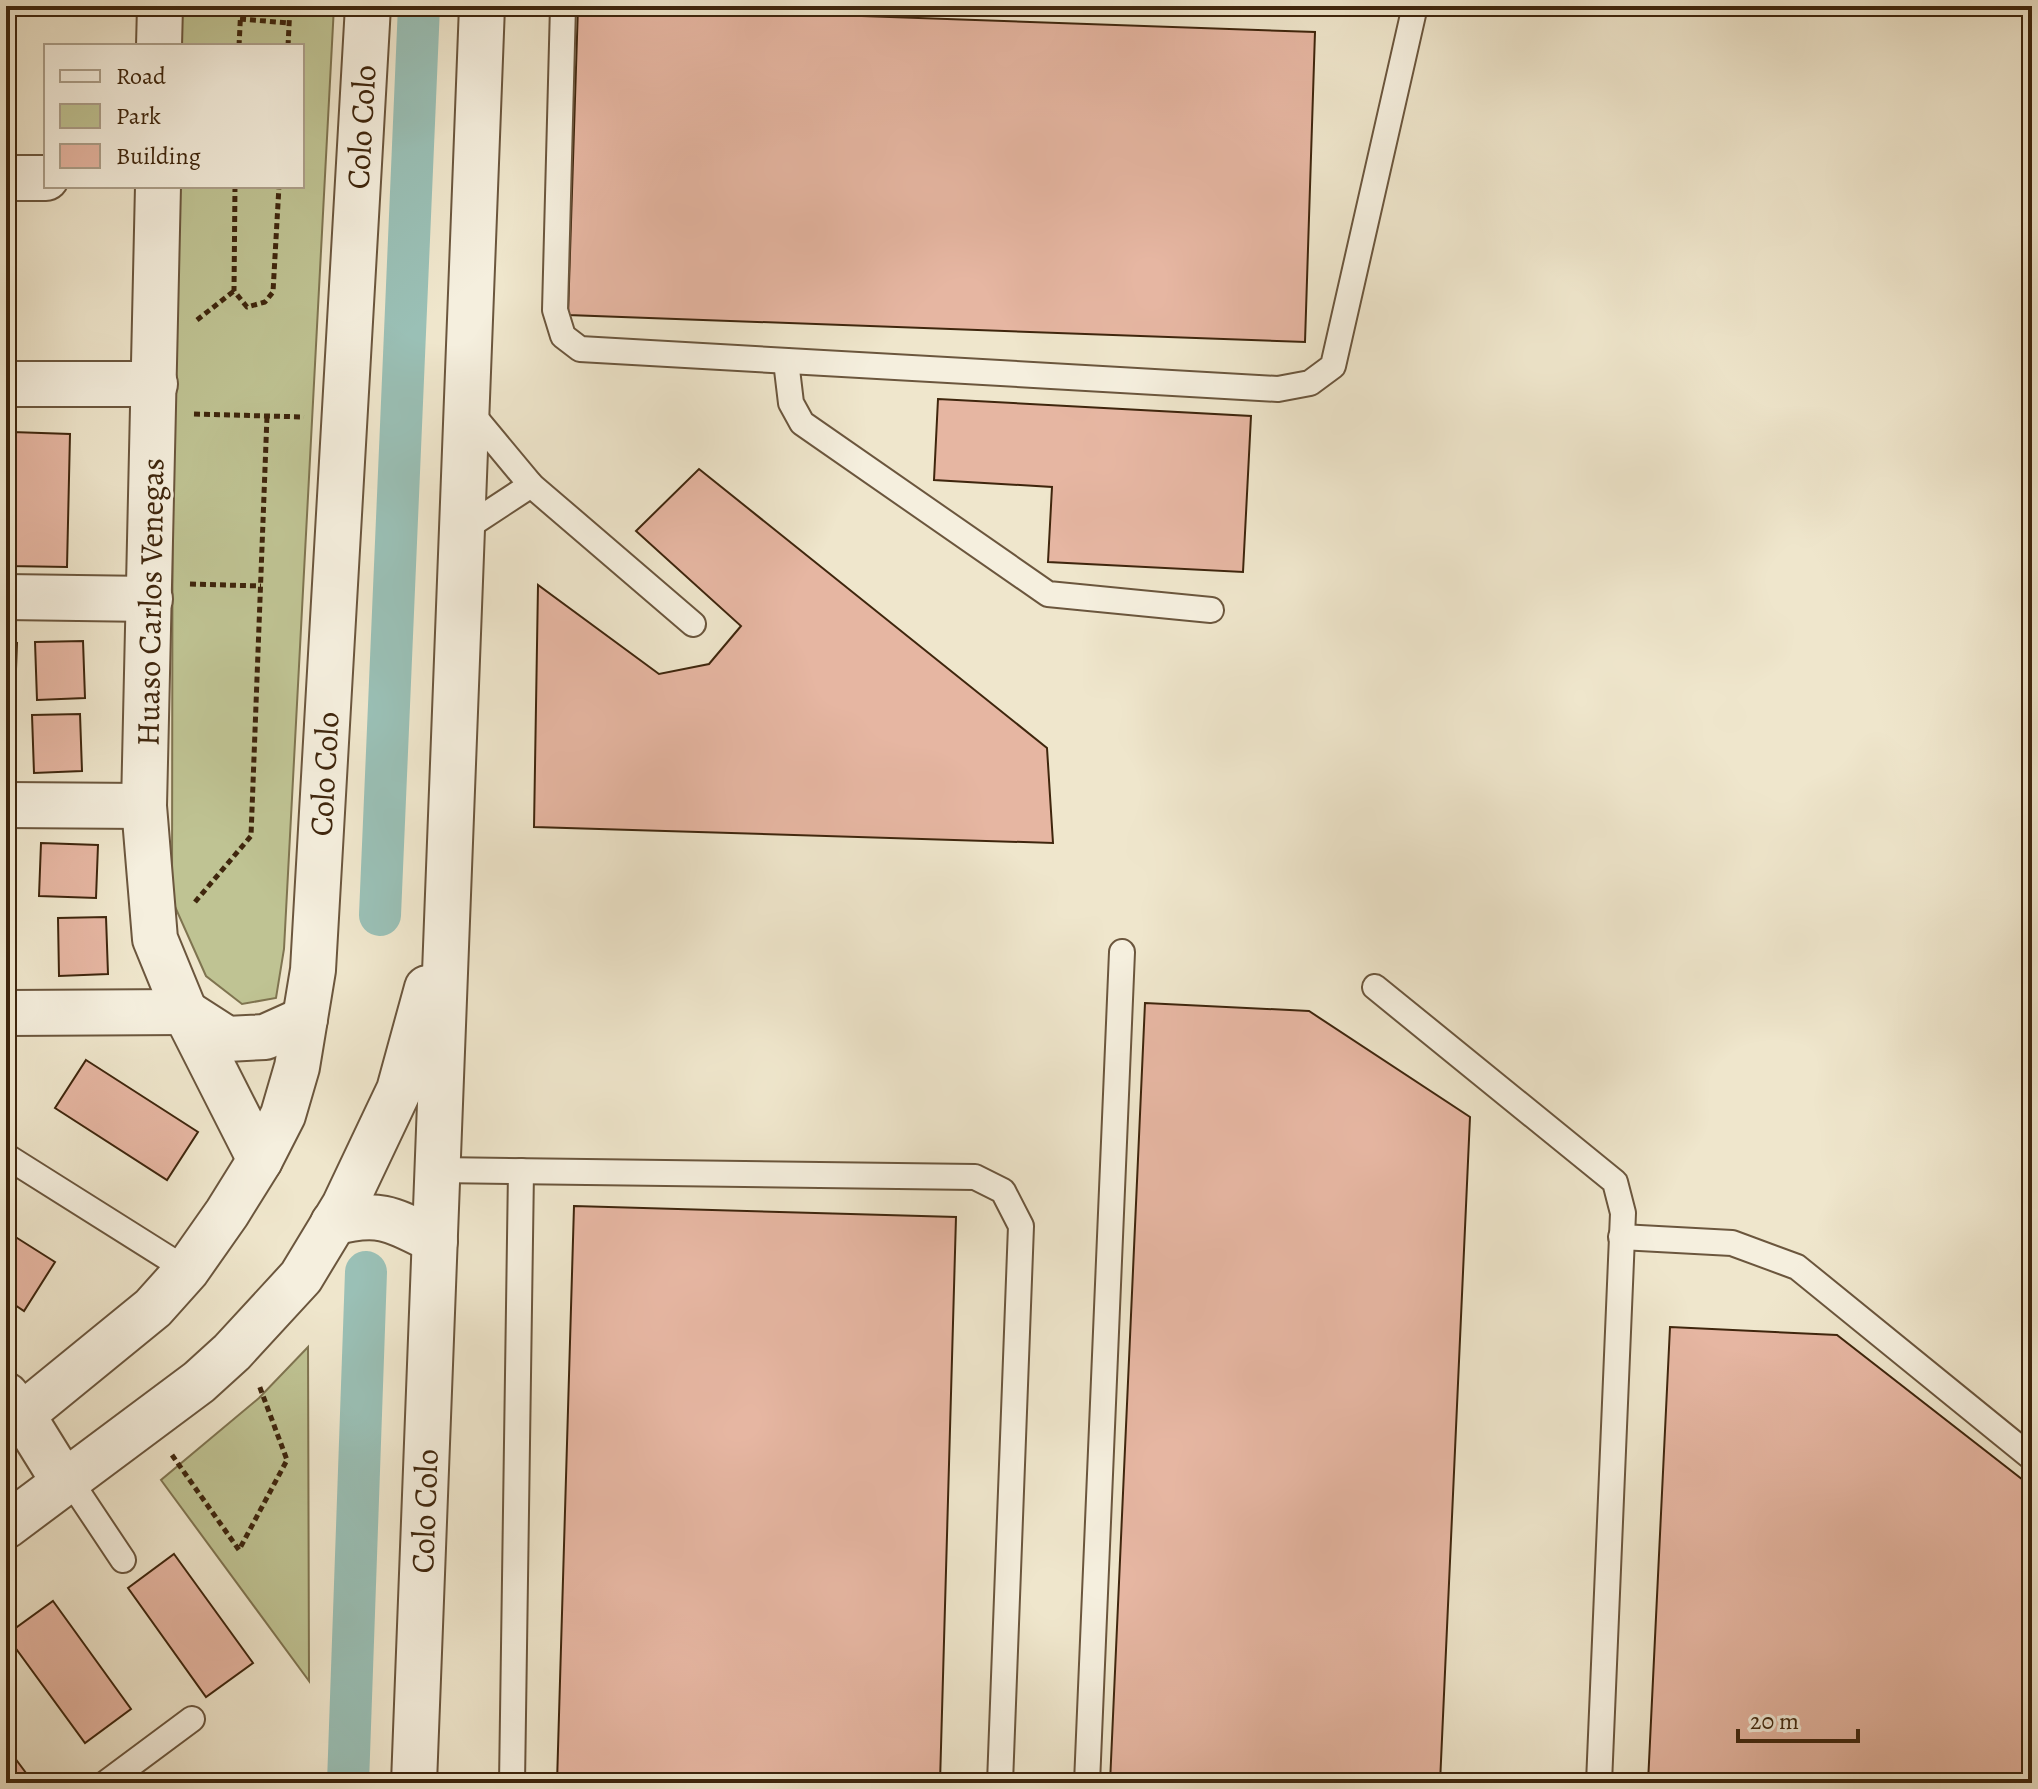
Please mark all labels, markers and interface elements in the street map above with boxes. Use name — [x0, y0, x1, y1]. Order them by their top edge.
legend — [44, 44, 304, 188]
text: Road — [116, 60, 166, 92]
street label: Colo Colo — [336, 64, 387, 190]
text: Park — [116, 100, 161, 132]
text: Building — [116, 140, 201, 172]
street label: Huaso Carlos Venegas — [125, 458, 175, 746]
street label: Colo Colo — [299, 711, 350, 837]
street label: Colo Colo — [400, 1448, 449, 1574]
scale bar — [1738, 1693, 1858, 1743]
text: 20 m — [1750, 1705, 1799, 1737]

